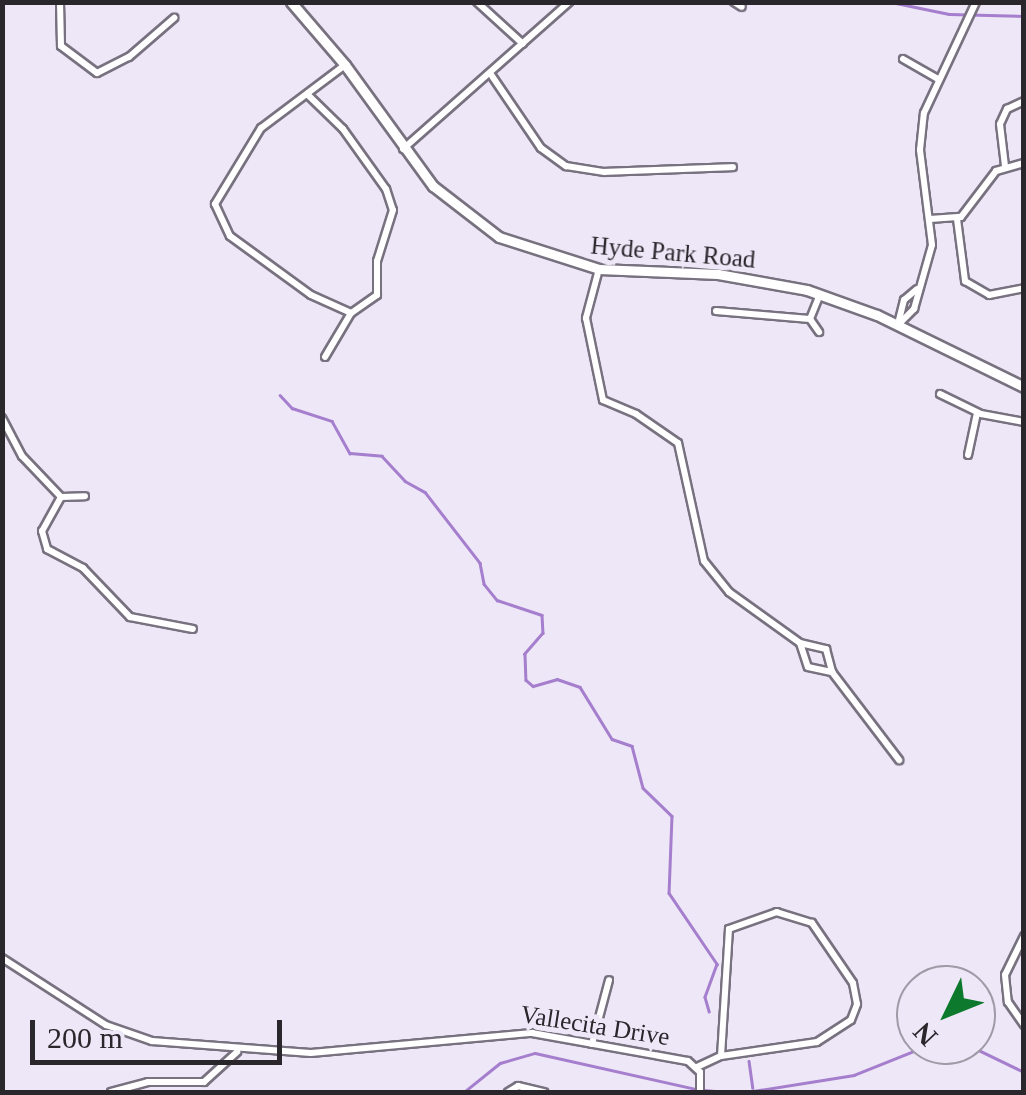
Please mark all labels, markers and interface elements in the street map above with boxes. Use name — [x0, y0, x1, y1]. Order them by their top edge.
street label: Hyde Park Road — [589, 231, 757, 275]
north arrow — [896, 965, 996, 1065]
street label: Vallecita Drive — [518, 999, 672, 1053]
scale bar — [35, 1000, 288, 1062]
text: N — [907, 1016, 943, 1052]
text: 200 m — [47, 1021, 123, 1054]

